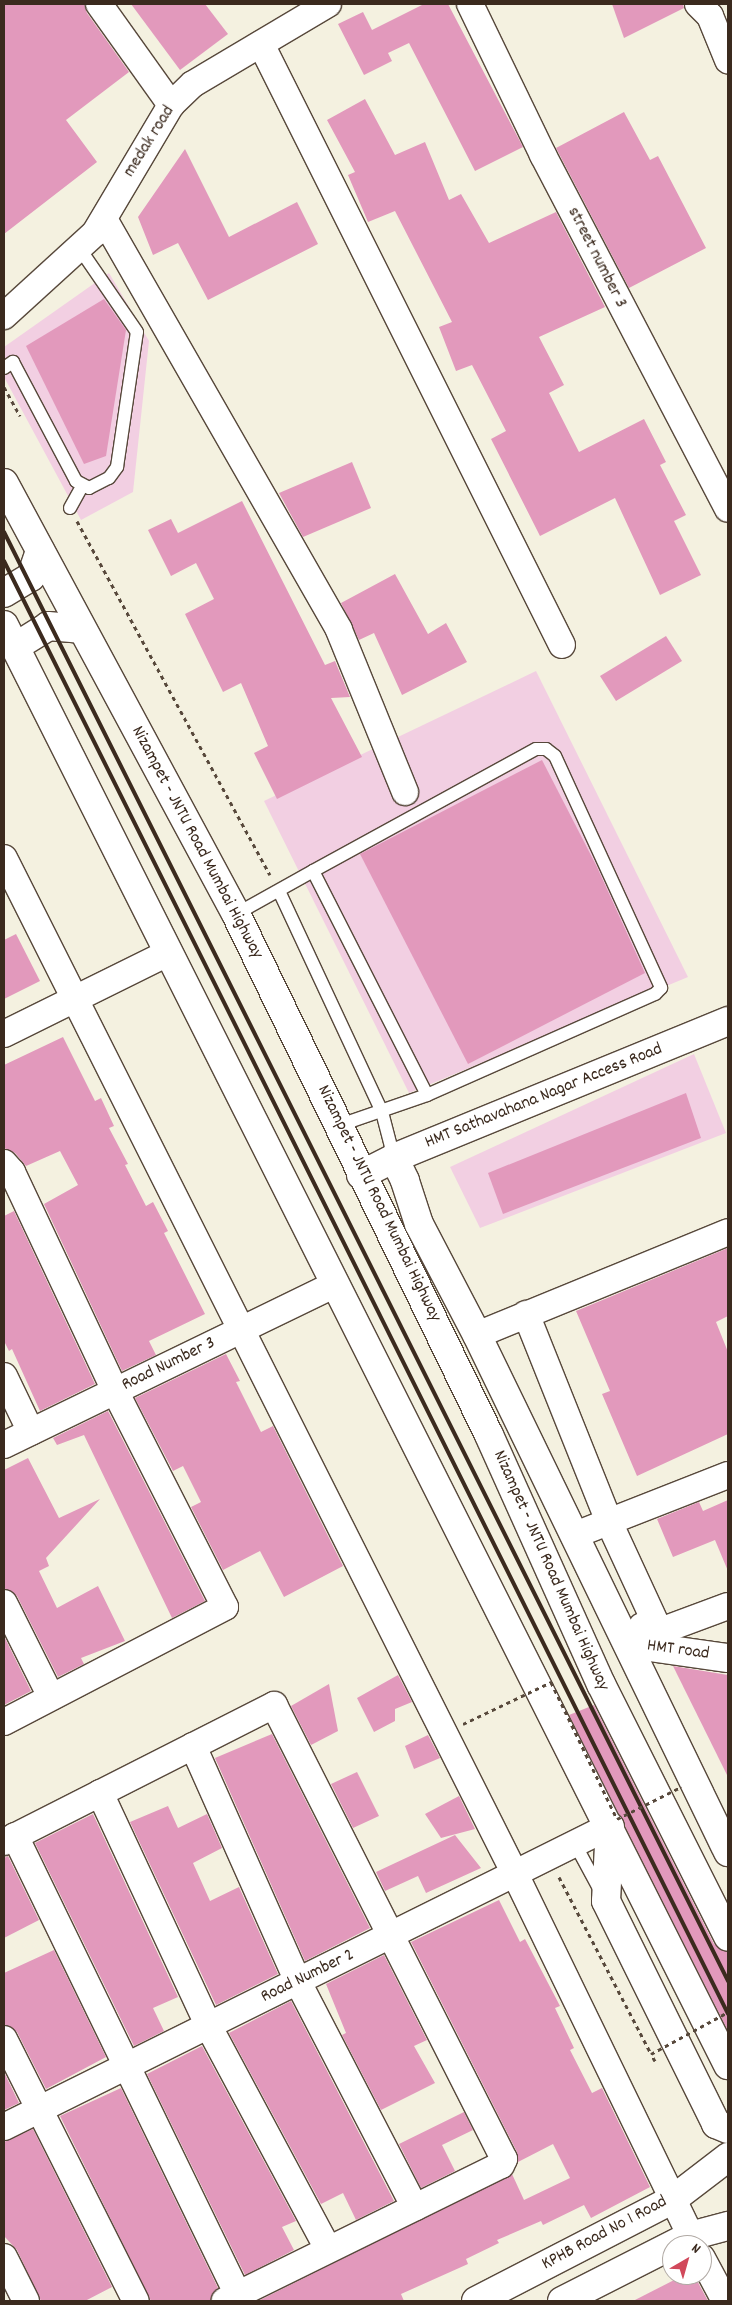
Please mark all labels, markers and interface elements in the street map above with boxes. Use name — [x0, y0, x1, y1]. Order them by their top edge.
street label: medak road — [120, 102, 180, 182]
street label: street number 3 — [561, 204, 631, 312]
street label: Nizampet - JNTU Road Mumbai Highway — [125, 723, 267, 963]
street label: HMT Sathavahana Nagar Access Road — [422, 1039, 666, 1155]
street label: Nizampet - JNTU Road Mumbai Highway — [311, 1082, 445, 1326]
street label: Road Number 3 — [119, 1333, 219, 1397]
street label: Nizampet - JNTU Road Mumbai Highway — [487, 1448, 613, 1694]
street label: HMT road — [645, 1636, 711, 1666]
street label: Road Number 2 — [258, 1945, 358, 2009]
street label: KPHB Road No 1 Road — [539, 2192, 671, 2276]
north arrow — [662, 2235, 712, 2285]
text: N — [687, 2239, 704, 2259]

